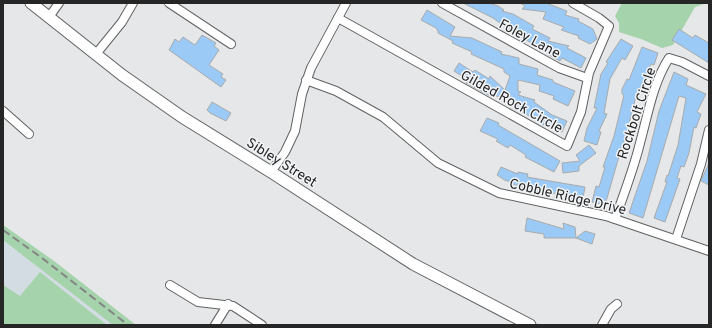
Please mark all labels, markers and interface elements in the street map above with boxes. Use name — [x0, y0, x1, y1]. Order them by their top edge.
street label: Foley Lane — [496, 16, 563, 63]
street label: Rockbolt Circle — [615, 65, 660, 162]
street label: Gilded Rock Circle — [457, 67, 565, 137]
street label: Sibley Street — [243, 135, 320, 192]
street label: Cobble Ridge Drive — [507, 176, 628, 219]

